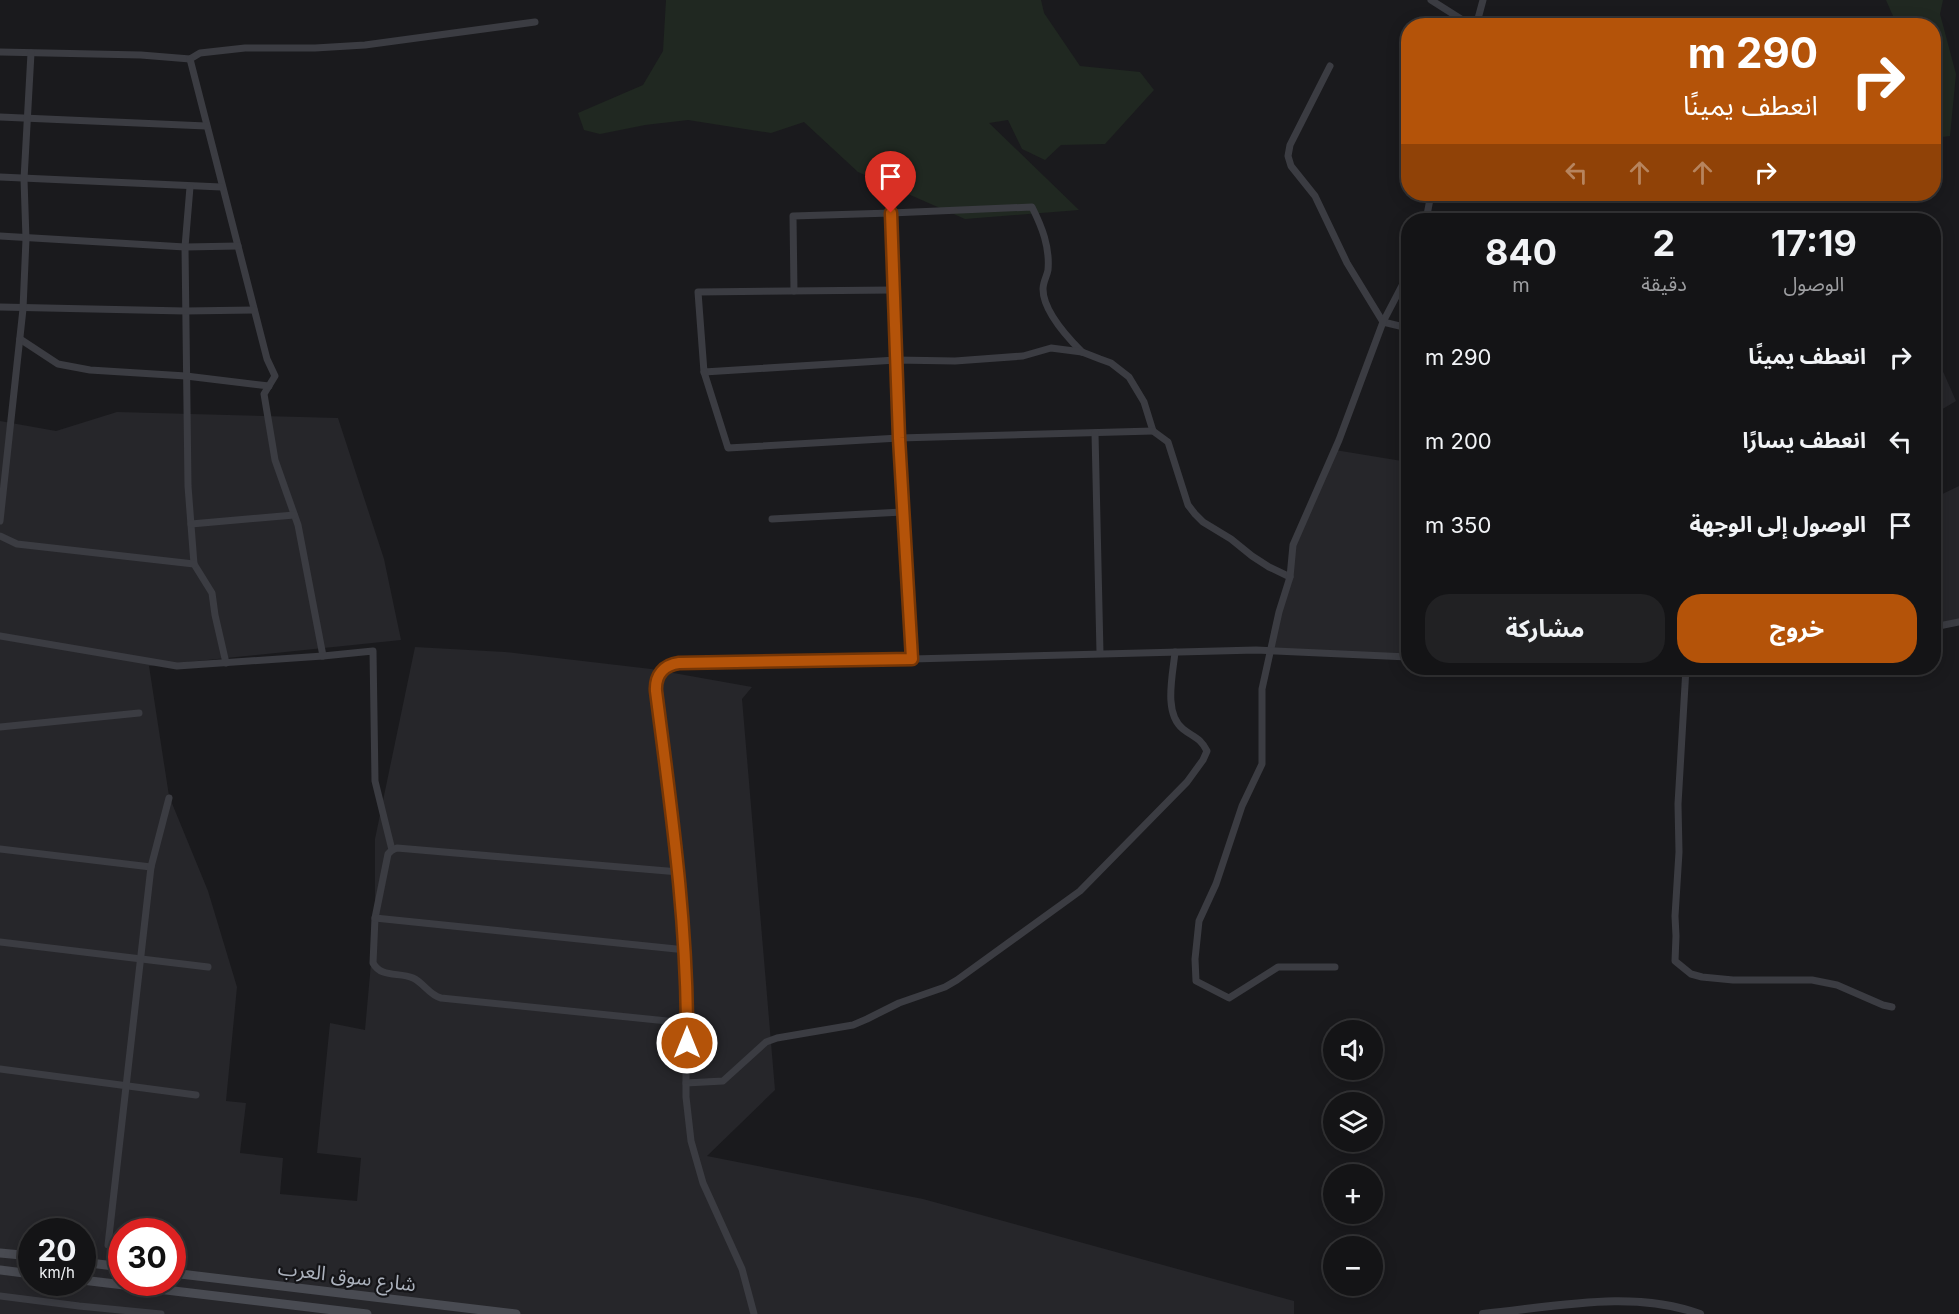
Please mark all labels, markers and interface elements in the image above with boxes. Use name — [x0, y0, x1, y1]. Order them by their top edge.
text: 290 m — [1688, 27, 1818, 78]
icon: right — [1839, 42, 1917, 120]
text: انعطف يمينًا — [1683, 89, 1818, 122]
pin — [865, 151, 916, 213]
icon: left — [1560, 156, 1593, 189]
icon: ahead — [1623, 156, 1656, 189]
icon: ahead — [1686, 156, 1719, 189]
icon: right — [1749, 156, 1782, 189]
icon: arrive — [874, 160, 907, 193]
text: 2 — [1653, 221, 1675, 265]
text: 17:19 — [1771, 221, 1857, 265]
text: 840 — [1485, 230, 1557, 274]
text: دقيقة — [1641, 272, 1687, 296]
text: الوصول — [1783, 272, 1844, 296]
text: m — [1512, 273, 1530, 297]
icon: right — [1884, 341, 1917, 374]
text: انعطف يمينًا — [1748, 343, 1866, 369]
text: 290 m — [1425, 344, 1491, 370]
icon: left — [1884, 425, 1917, 458]
text: انعطف يسارًا — [1743, 427, 1866, 453]
text: 200 m — [1425, 428, 1492, 454]
icon: arrive — [1884, 509, 1917, 542]
text: الوصول إلى الوجهة — [1689, 511, 1866, 537]
text: 350 m — [1425, 512, 1491, 538]
button: مشاركة — [1425, 594, 1665, 663]
button: خروج — [1677, 594, 1917, 663]
position arrow — [655, 1011, 719, 1075]
map controls — [1323, 1020, 1383, 1296]
button: sound — [1323, 1020, 1383, 1080]
button: layers — [1323, 1092, 1383, 1152]
button: + — [1323, 1164, 1383, 1224]
speed limit sign: 30 — [108, 1218, 186, 1296]
text: 20 — [37, 1232, 77, 1268]
button: − — [1323, 1236, 1383, 1296]
street label: شارع سوق العرب — [276, 1256, 417, 1299]
text: km/h — [39, 1263, 75, 1282]

